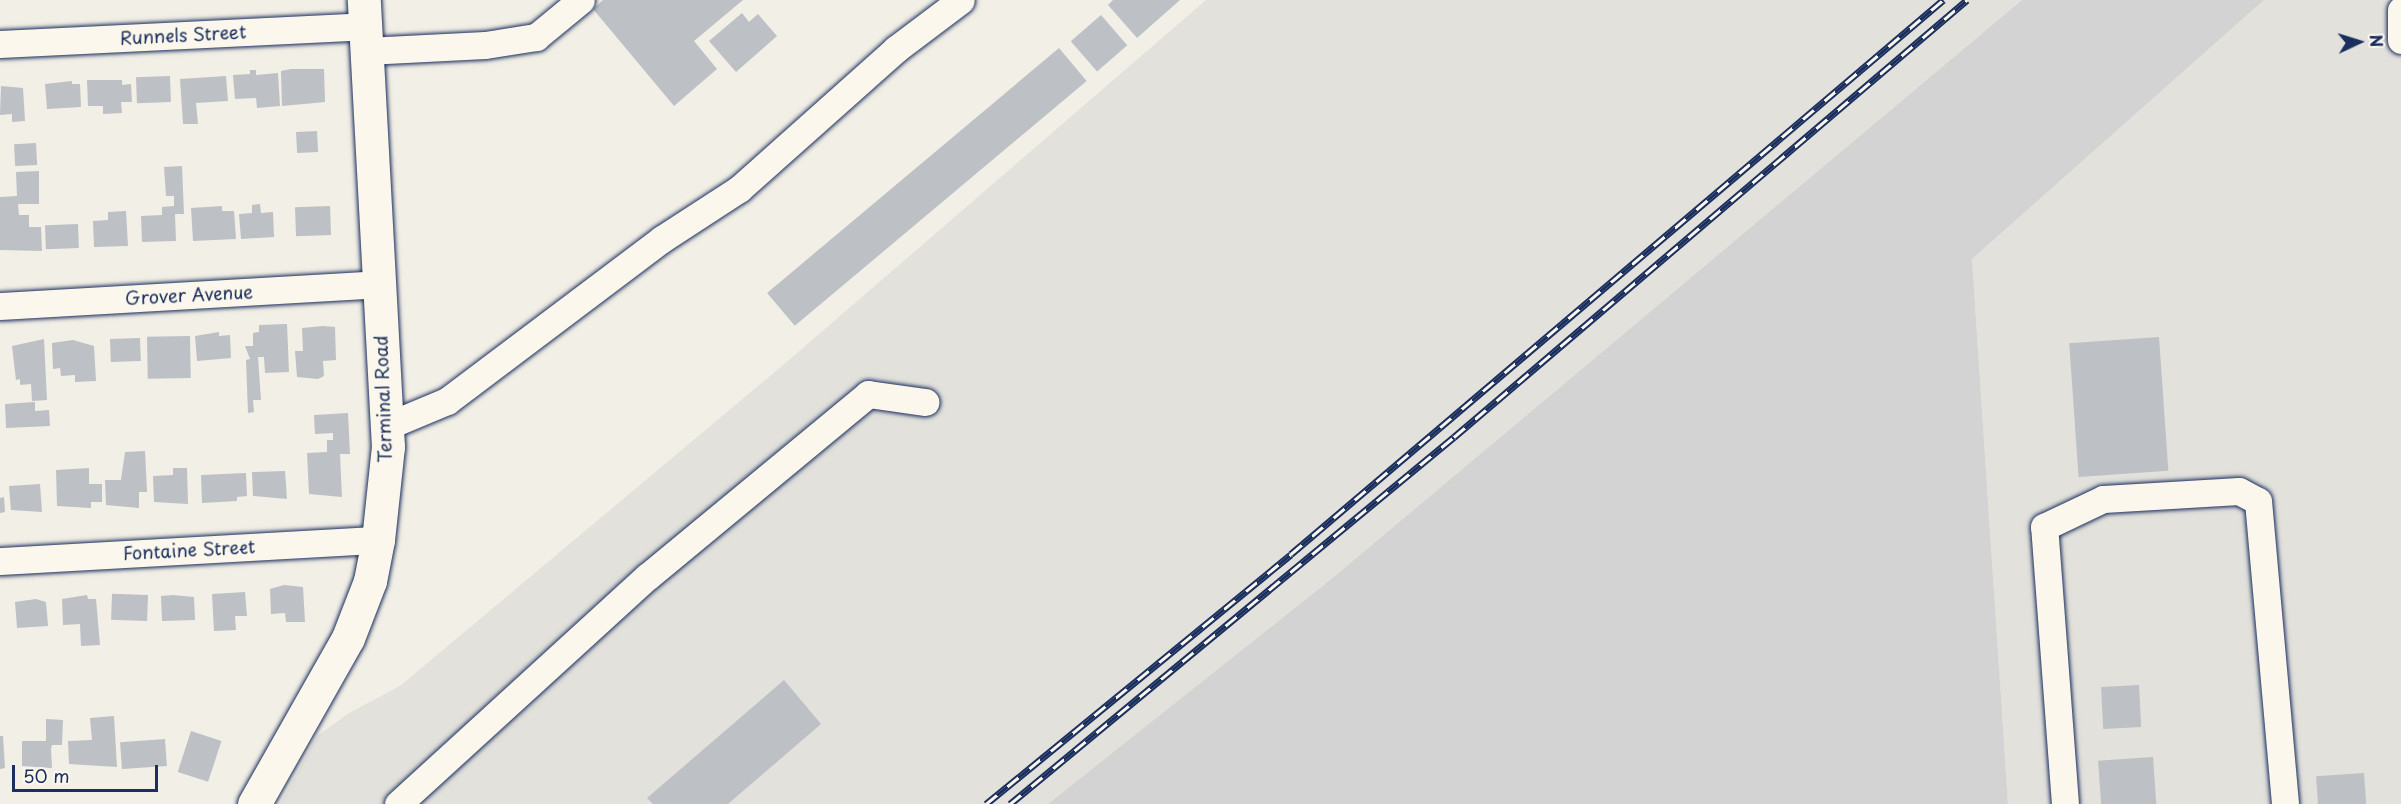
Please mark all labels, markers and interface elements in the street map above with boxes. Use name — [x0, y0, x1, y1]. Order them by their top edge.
north arrow — [2329, 12, 2389, 72]
street label: Runnels Street — [119, 21, 247, 49]
text: N — [2365, 34, 2389, 48]
street label: Grover Avenue — [124, 281, 254, 309]
street label: Terminal Road — [370, 336, 396, 462]
street label: Fontaine Street — [122, 536, 256, 564]
scale bar — [15, 753, 160, 791]
text: 50 m — [23, 762, 70, 789]

